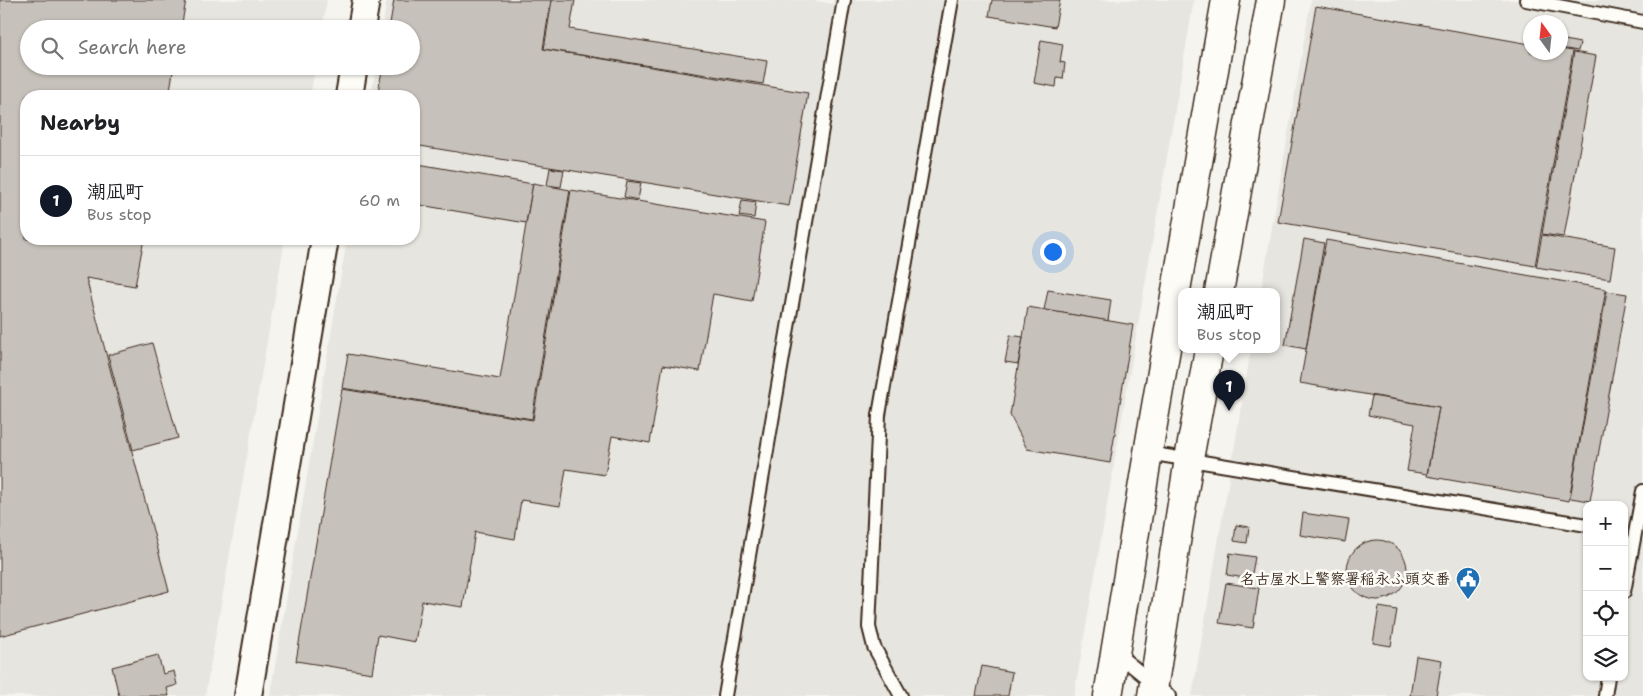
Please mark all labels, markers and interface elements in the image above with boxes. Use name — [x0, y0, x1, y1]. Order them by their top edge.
north arrow — [1523, 15, 1568, 60]
search box — [20, 20, 420, 75]
icon: search — [38, 34, 66, 62]
text: Search here — [78, 35, 187, 60]
text: Nearby — [40, 109, 120, 137]
text: 潮凪町 — [87, 179, 144, 204]
text: 1 — [52, 190, 60, 211]
text: 60 m — [359, 190, 400, 211]
text: Bus stop — [87, 204, 152, 225]
your location — [1040, 239, 1066, 265]
popup — [1178, 288, 1280, 353]
text: 潮凪町 — [1197, 299, 1254, 324]
text: Bus stop — [1197, 324, 1261, 345]
pin: 1 — [1213, 370, 1245, 411]
map controls — [1583, 501, 1628, 681]
button: + — [1583, 501, 1628, 546]
button: − — [1583, 546, 1628, 591]
public building icon: 名古屋水上警察署稲永ふ頭交番 — [1455, 566, 1481, 600]
place label: 名古屋水上警察署稲永ふ頭交番 — [1240, 569, 1450, 589]
button: locate — [1583, 591, 1628, 636]
button: layers — [1583, 636, 1628, 681]

